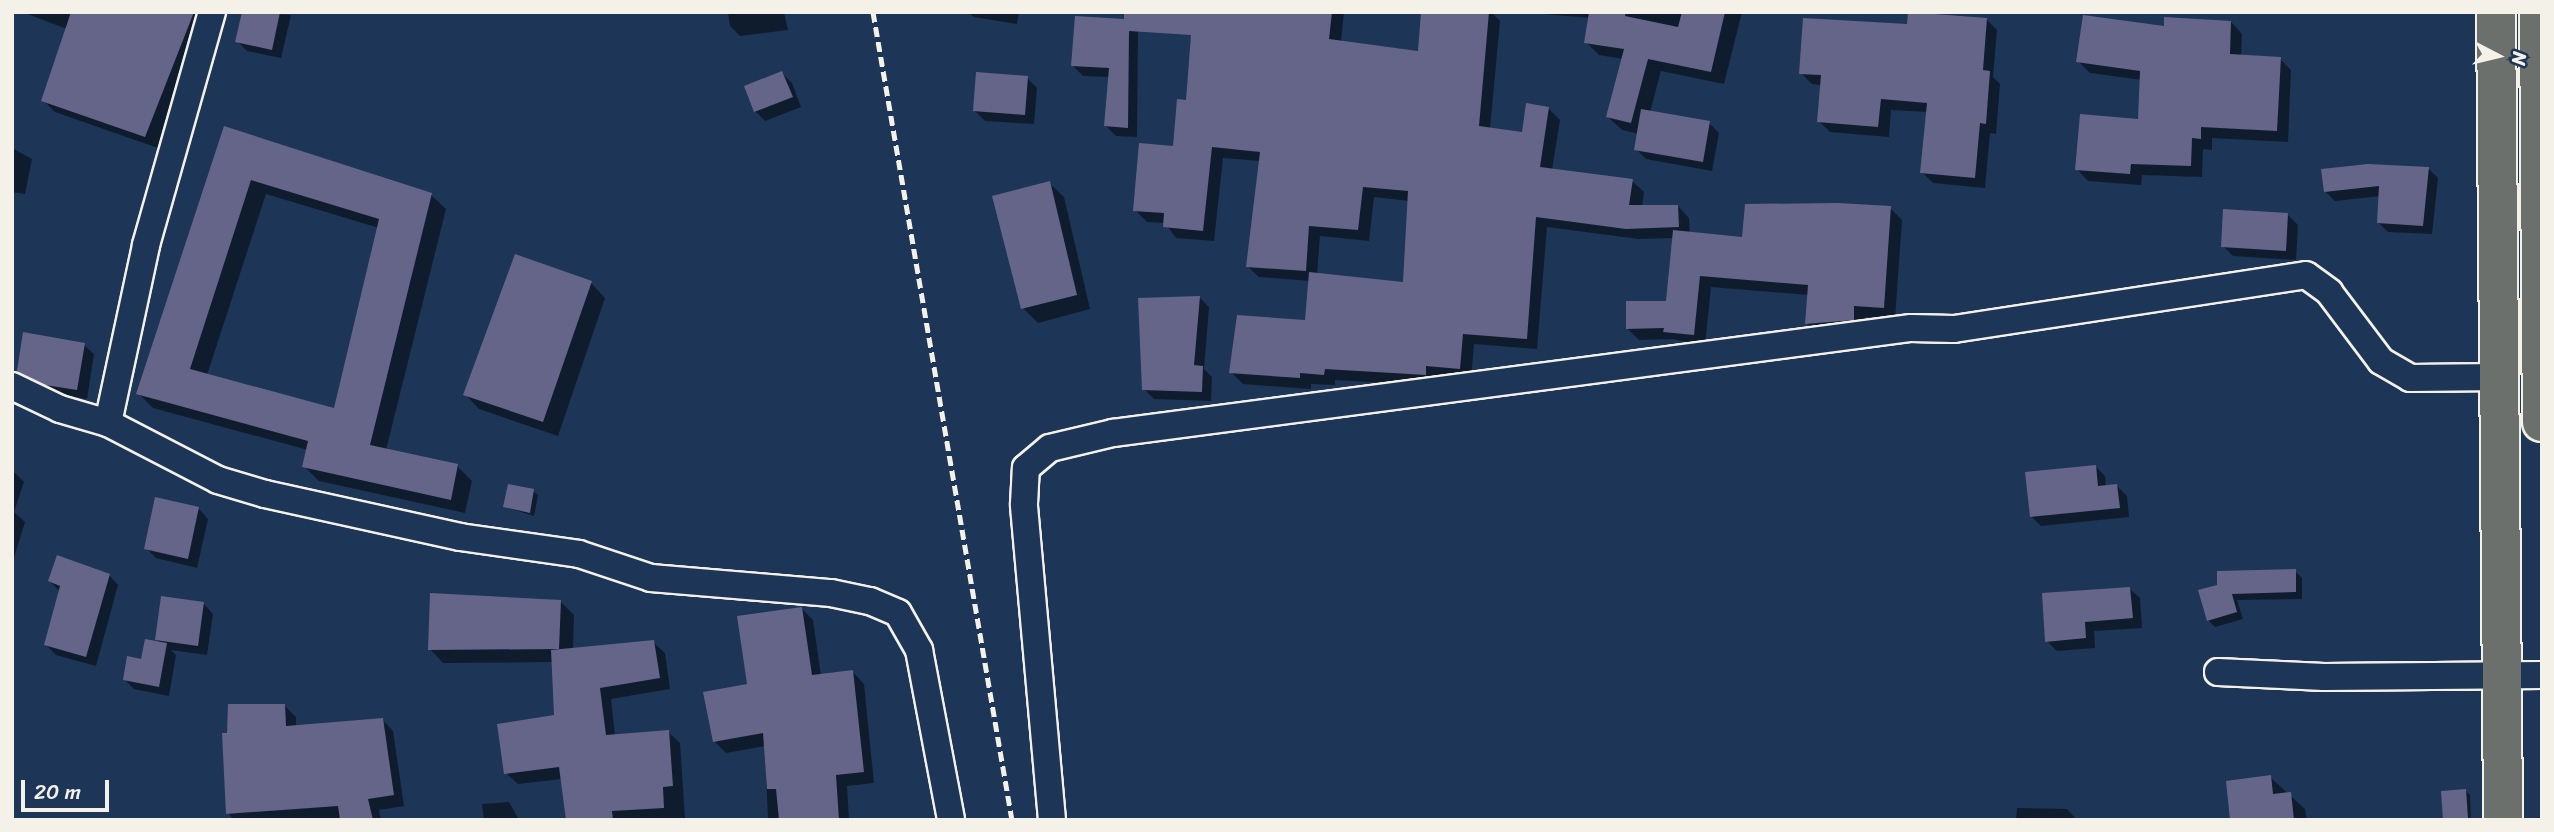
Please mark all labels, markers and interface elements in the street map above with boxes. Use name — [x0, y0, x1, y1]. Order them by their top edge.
north arrow — [2463, 21, 2533, 91]
text: N — [2502, 50, 2537, 67]
scale bar — [24, 766, 112, 810]
text: 20 m — [34, 773, 81, 811]

